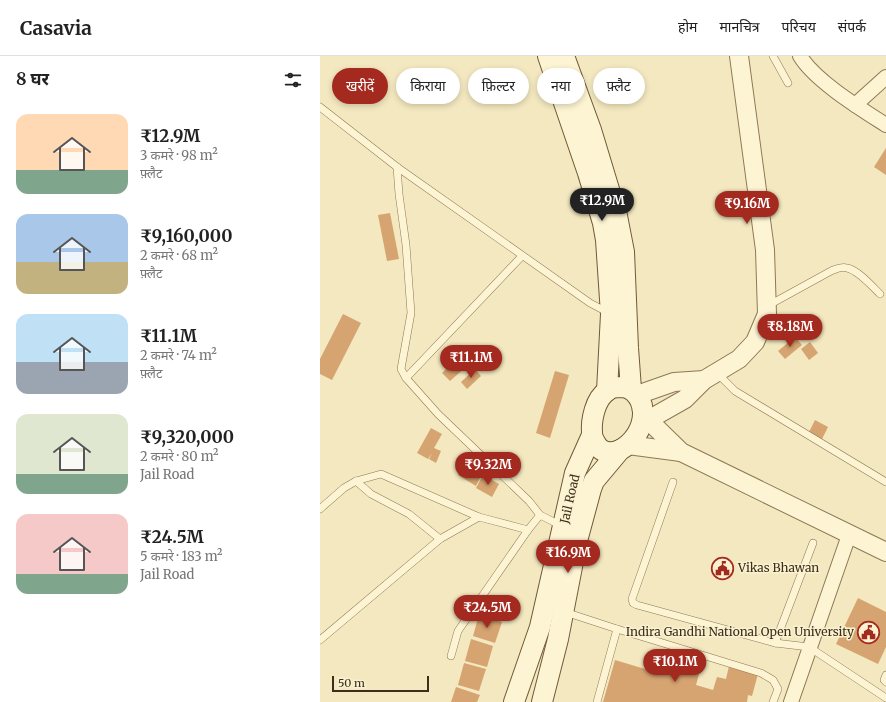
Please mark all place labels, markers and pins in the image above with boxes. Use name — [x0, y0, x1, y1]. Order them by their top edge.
pin: ₹12.9M — [569, 188, 635, 222]
pin: ₹9.16M — [714, 191, 780, 225]
pin: ₹8.18M — [757, 314, 823, 348]
pin: ₹11.1M — [438, 345, 504, 379]
pin: ₹9.32M — [455, 452, 521, 486]
pin: ₹16.9M — [535, 540, 601, 574]
public building icon: Vikas Bhawan — [709, 555, 735, 581]
place label: Vikas Bhawan — [737, 560, 819, 575]
pin: ₹24.5M — [454, 595, 520, 629]
public building icon: Indira Gandhi National Open University — [856, 619, 882, 645]
place label: Indira Gandhi National Open University — [626, 624, 854, 639]
pin: ₹10.1M — [642, 649, 708, 683]

